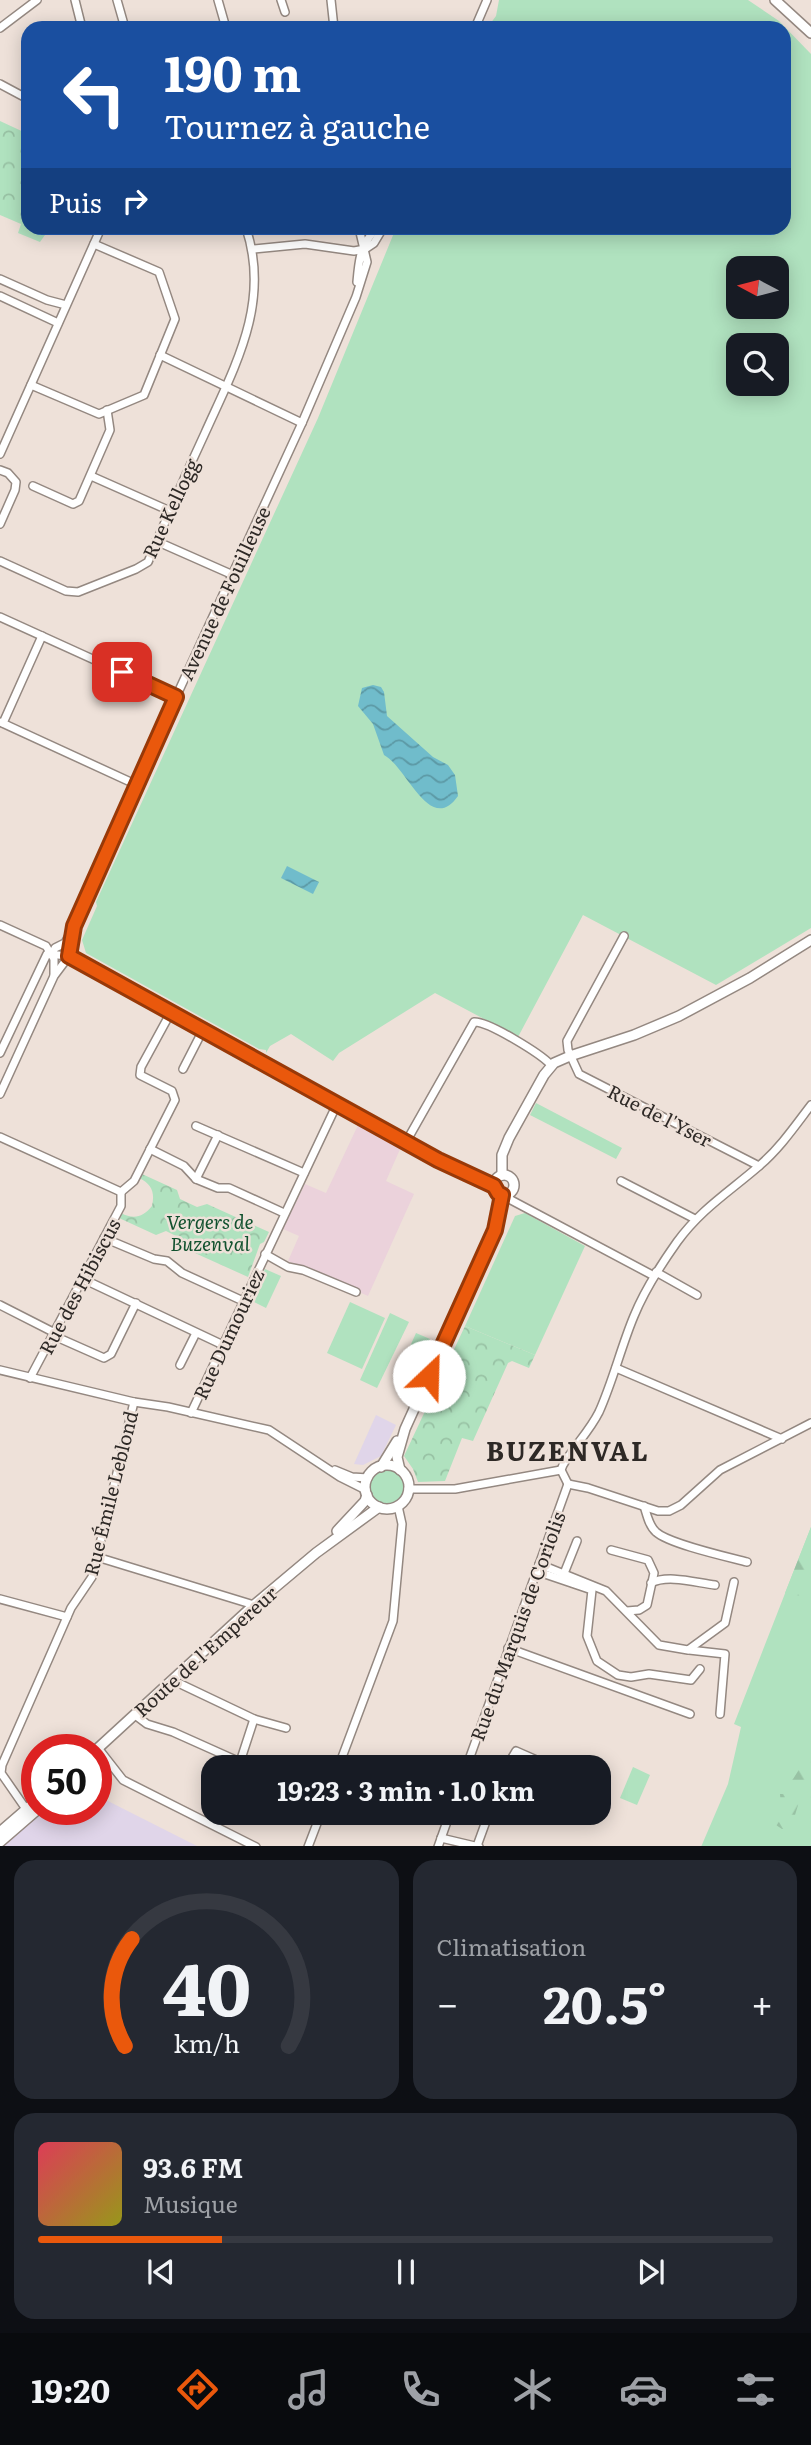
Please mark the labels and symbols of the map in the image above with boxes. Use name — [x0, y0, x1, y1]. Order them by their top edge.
north arrow — [726, 256, 789, 318]
street label: Rue Kellogg — [135, 453, 205, 562]
street label: Avenue de Fouilleuse — [171, 501, 277, 684]
pin — [92, 642, 152, 702]
street label: Rue de l'Yser — [603, 1077, 717, 1153]
park label: Vergers de Buzenval — [166, 1207, 254, 1257]
street label: Rue des Hibiscus — [31, 1213, 127, 1359]
street label: Rue Dumouriez — [186, 1264, 270, 1404]
position arrow — [392, 1339, 466, 1413]
street label: Rue Émile Leblond — [76, 1407, 144, 1578]
district label: BUZENVAL — [486, 1430, 650, 1469]
street label: Rue du Marquis de Coriolis — [462, 1507, 572, 1745]
street label: Route de l'Empereur — [127, 1579, 283, 1723]
speed limit sign: 50 — [21, 1734, 112, 1825]

